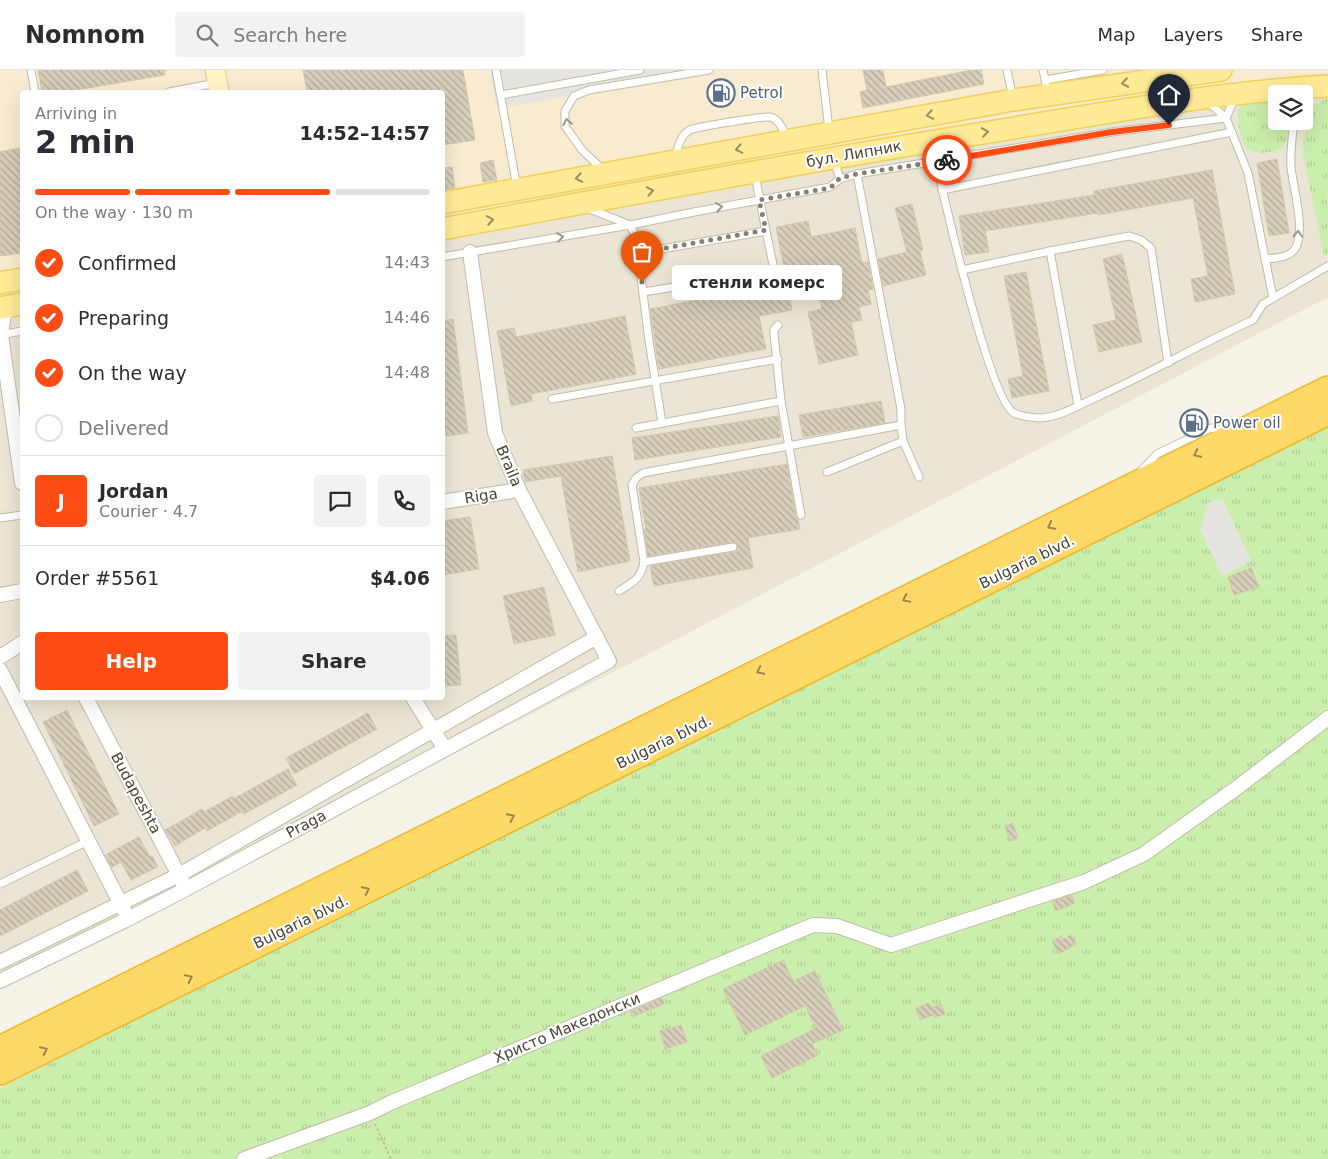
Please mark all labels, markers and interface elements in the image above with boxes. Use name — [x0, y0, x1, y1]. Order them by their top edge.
search box — [175, 12, 525, 57]
text: Nomnom — [25, 21, 145, 49]
icon: search — [193, 21, 221, 49]
text: Search here — [233, 24, 347, 46]
text: Map — [1097, 24, 1135, 45]
text: Layers — [1163, 24, 1223, 45]
text: Share — [1251, 24, 1303, 45]
pin — [1148, 74, 1190, 125]
one-way arrow — [1120, 77, 1128, 88]
fuel station icon: Petrol — [706, 78, 736, 108]
icon: home — [1155, 81, 1183, 109]
place label: Petrol — [740, 84, 783, 102]
map controls — [1268, 85, 1313, 130]
button: layers — [1268, 85, 1313, 130]
text: Arriving in — [35, 104, 117, 123]
one-way arrow — [926, 109, 934, 119]
one-way arrow — [562, 118, 572, 126]
text: 14:52–14:57 — [300, 122, 430, 144]
text: 2 min — [35, 123, 136, 161]
one-way arrow — [981, 128, 990, 138]
courier — [922, 135, 972, 185]
street label: бул. Липник — [805, 137, 903, 171]
one-way arrow — [734, 144, 743, 154]
icon: bike — [933, 146, 961, 174]
one-way arrow — [574, 172, 583, 182]
one-way arrow — [646, 186, 655, 196]
text: On the way · 130 m — [35, 203, 193, 222]
one-way arrow — [715, 203, 724, 213]
one-way arrow — [486, 215, 495, 225]
one-way arrow — [1293, 229, 1304, 237]
pin — [621, 231, 663, 282]
one-way arrow — [555, 232, 564, 242]
icon: bag — [628, 238, 656, 266]
icon: check — [35, 249, 63, 277]
text: Confirmed — [78, 252, 177, 274]
text: 14:43 — [384, 253, 430, 272]
callout: стенли комерс — [672, 264, 842, 300]
text: стенли комерс — [689, 273, 825, 292]
icon: check — [35, 304, 63, 332]
text: Preparing — [78, 307, 169, 329]
text: 14:46 — [384, 308, 430, 327]
icon: check — [35, 359, 63, 387]
text: On the way — [78, 362, 187, 384]
text: 14:48 — [384, 363, 430, 382]
fuel station icon: Power oil — [1179, 408, 1209, 438]
place label: Power oil — [1213, 414, 1281, 432]
text: Delivered — [78, 417, 169, 439]
street label: Braila — [492, 443, 526, 489]
one-way arrow — [1193, 448, 1202, 458]
button: chat — [314, 475, 366, 527]
button: phone — [378, 475, 430, 527]
text: Jordan — [99, 480, 168, 502]
street label: Riga — [463, 485, 499, 507]
text: J — [57, 490, 65, 512]
text: Courier · 4.7 — [99, 502, 198, 521]
one-way arrow — [1047, 520, 1056, 530]
street label: Bulgaria blvd. — [976, 531, 1078, 593]
text: Order #5561 — [35, 567, 159, 589]
text: $4.06 — [370, 567, 430, 589]
one-way arrow — [902, 593, 911, 603]
button: Help — [35, 632, 228, 690]
button: Share — [238, 632, 430, 690]
one-way arrow — [756, 665, 765, 675]
street label: Bulgaria blvd. — [613, 711, 715, 773]
street label: Budapeshta — [107, 749, 165, 837]
street label: Praga — [283, 806, 329, 842]
one-way arrow — [506, 814, 515, 824]
one-way arrow — [361, 886, 370, 896]
street label: Bulgaria blvd. — [250, 891, 352, 953]
one-way arrow — [184, 974, 193, 984]
street label: Христо Македонски — [491, 989, 643, 1067]
one-way arrow — [38, 1046, 47, 1056]

